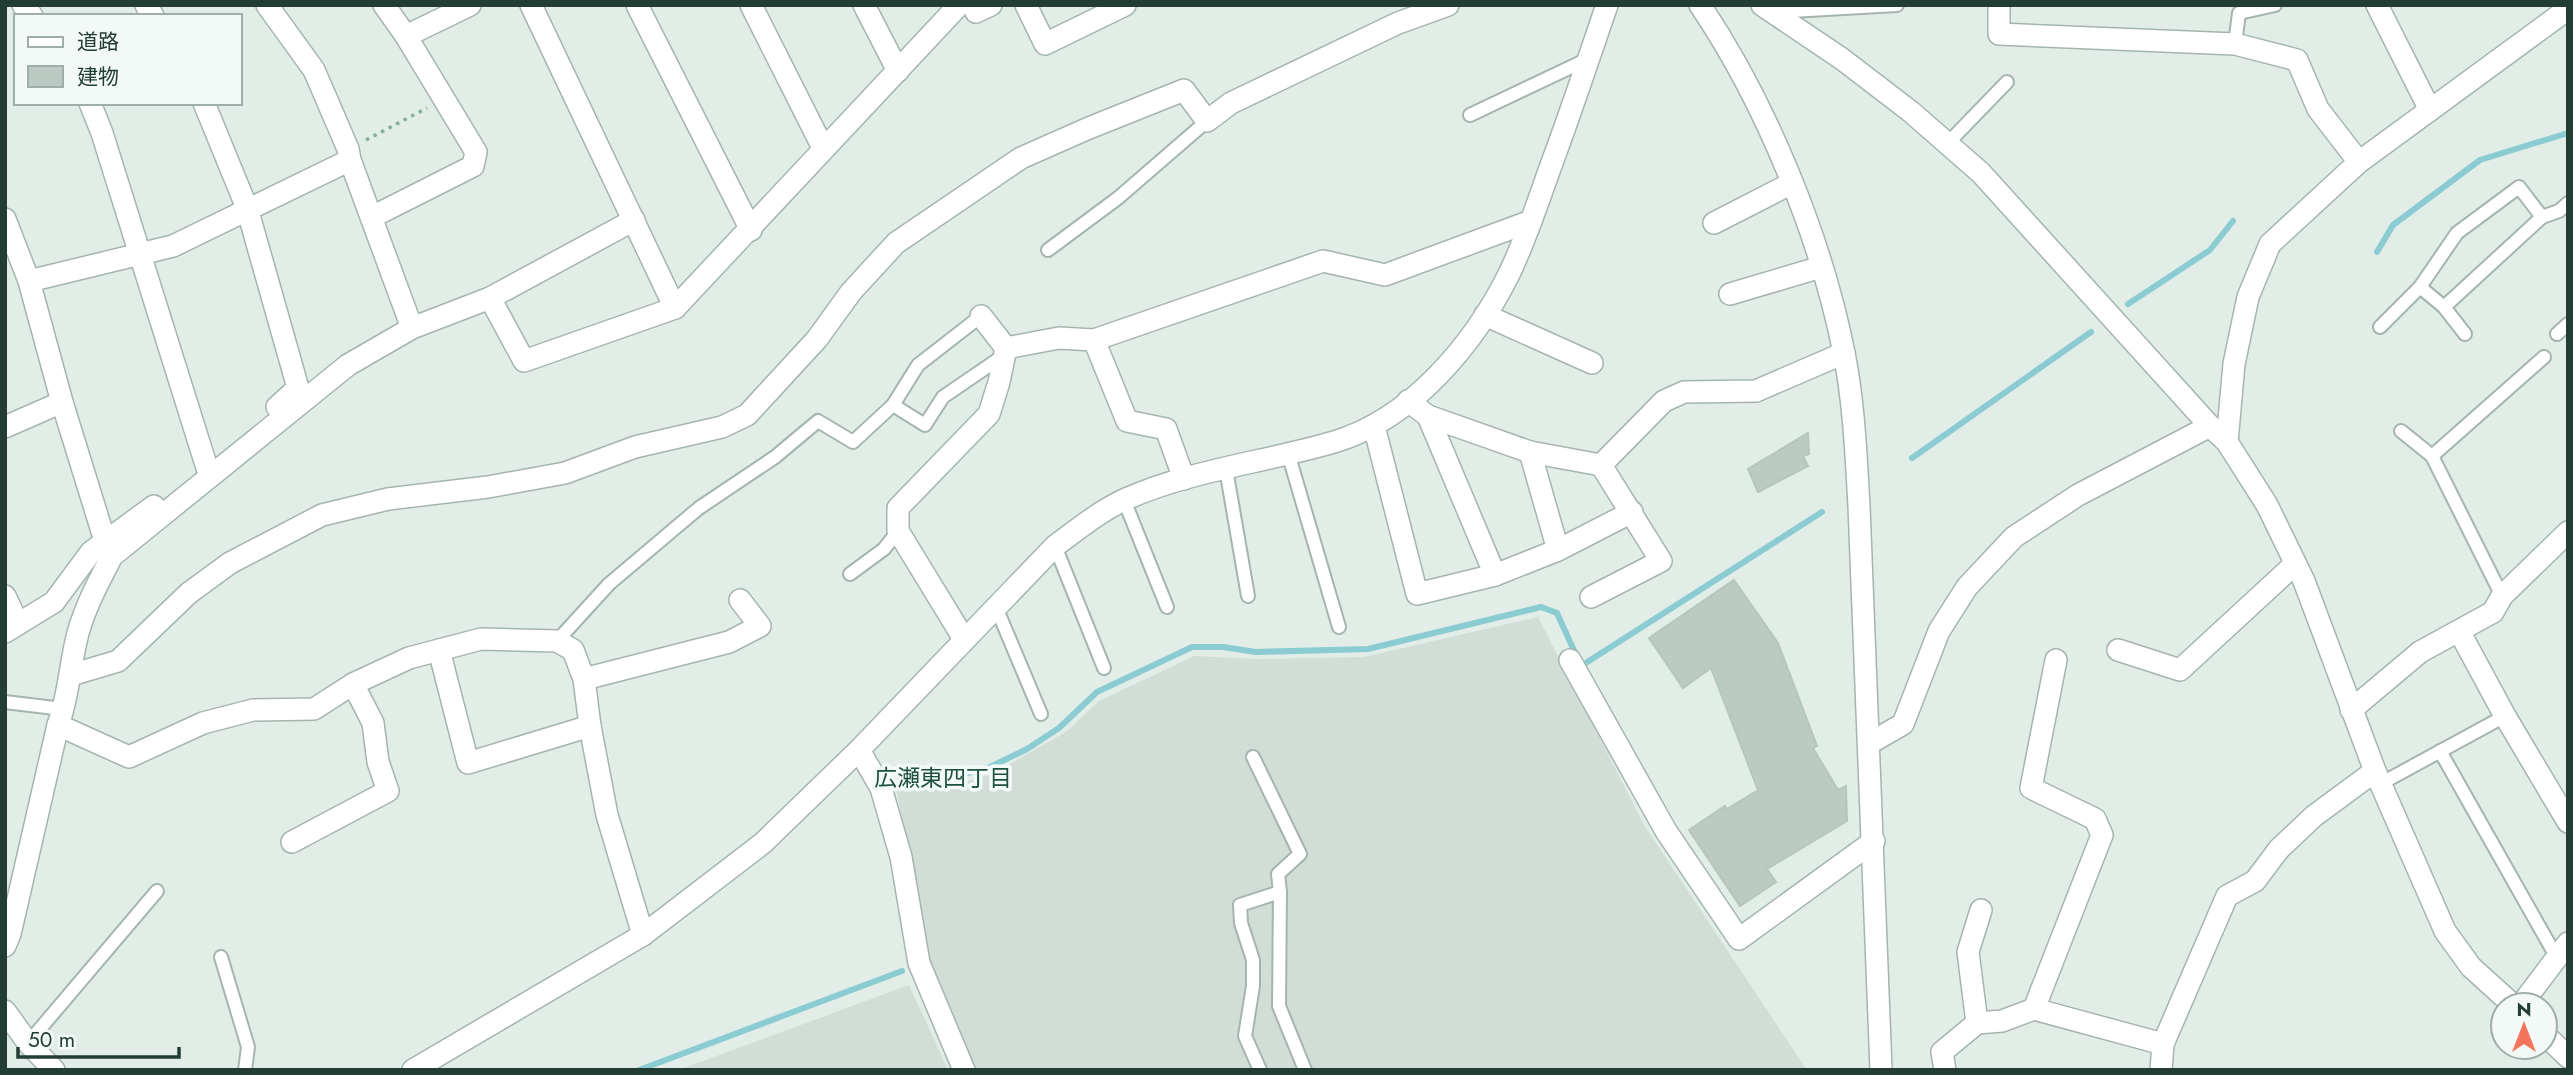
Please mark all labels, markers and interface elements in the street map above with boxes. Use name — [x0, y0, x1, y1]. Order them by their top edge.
legend — [14, 14, 242, 105]
text: 道路 — [77, 27, 119, 57]
text: 建物 — [77, 62, 119, 92]
district label: 広瀬東四丁目 — [874, 761, 1012, 795]
north arrow — [2489, 991, 2559, 1061]
text: N — [2516, 996, 2532, 1023]
scale bar — [18, 1016, 178, 1060]
text: 50 m — [28, 1025, 75, 1055]

